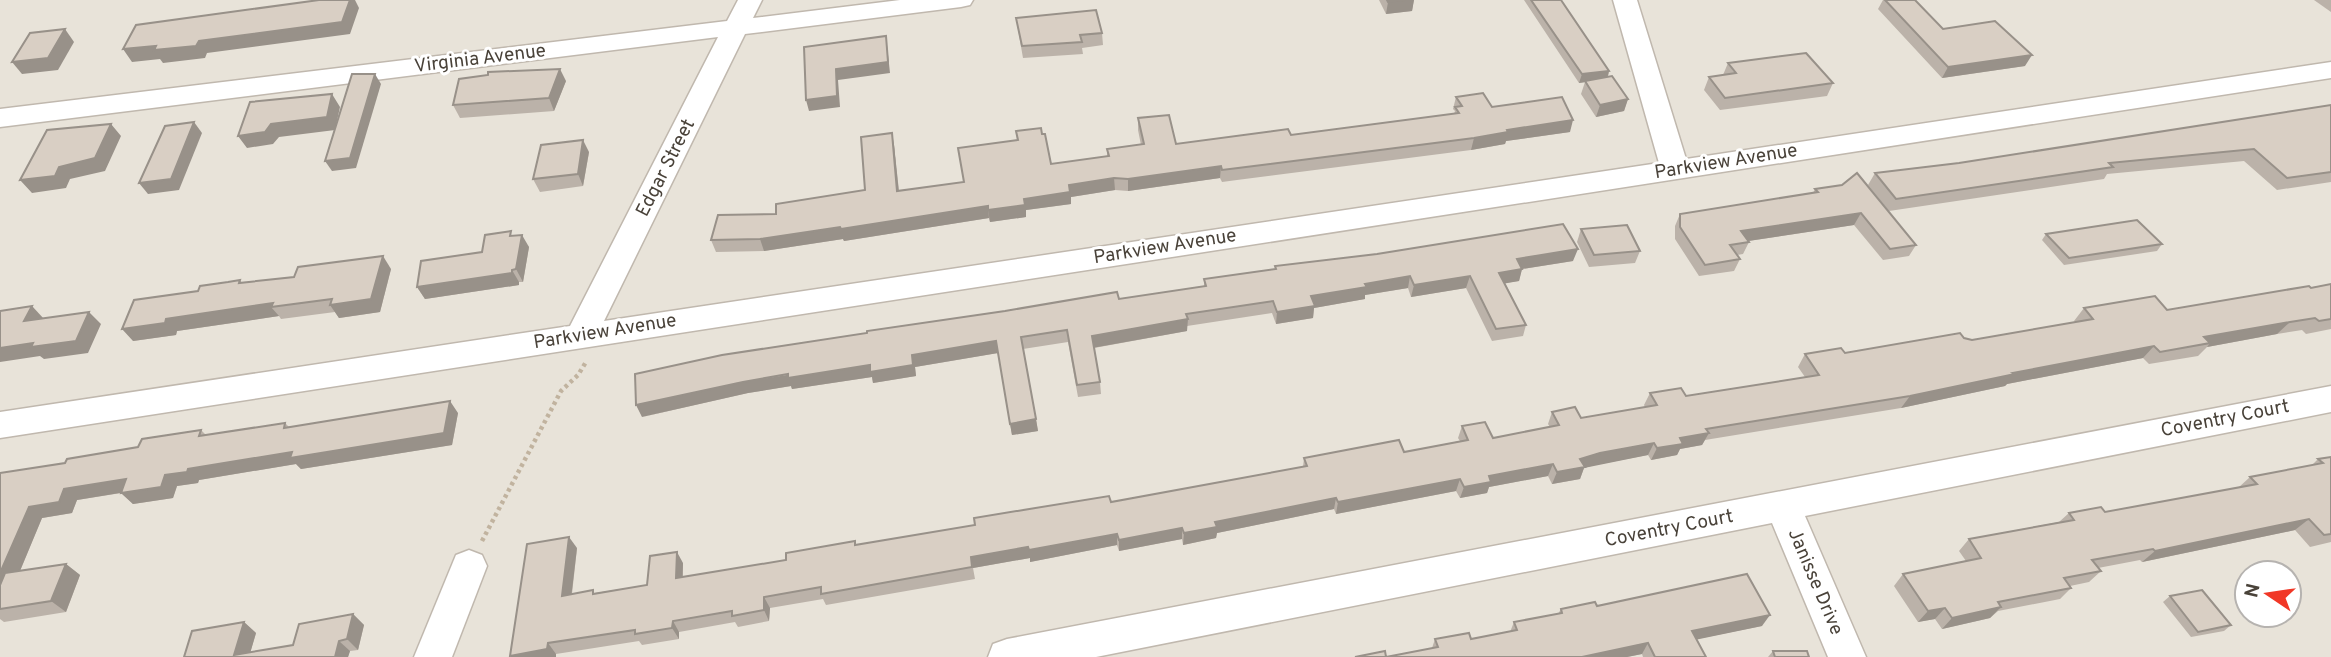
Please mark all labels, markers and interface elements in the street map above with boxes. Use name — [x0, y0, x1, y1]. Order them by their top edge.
street label: Virginia Avenue — [413, 39, 547, 79]
street label: Edgar Street — [631, 115, 701, 221]
street label: Parkview Avenue — [1653, 139, 1799, 185]
street label: Parkview Avenue — [1092, 224, 1238, 270]
street label: Parkview Avenue — [532, 309, 678, 355]
street label: Coventry Court — [2159, 395, 2291, 443]
street label: Coventry Court — [1603, 505, 1735, 553]
street label: Janisse Drive — [1782, 525, 1848, 639]
north arrow — [2233, 559, 2303, 629]
text: N — [2240, 581, 2267, 600]

